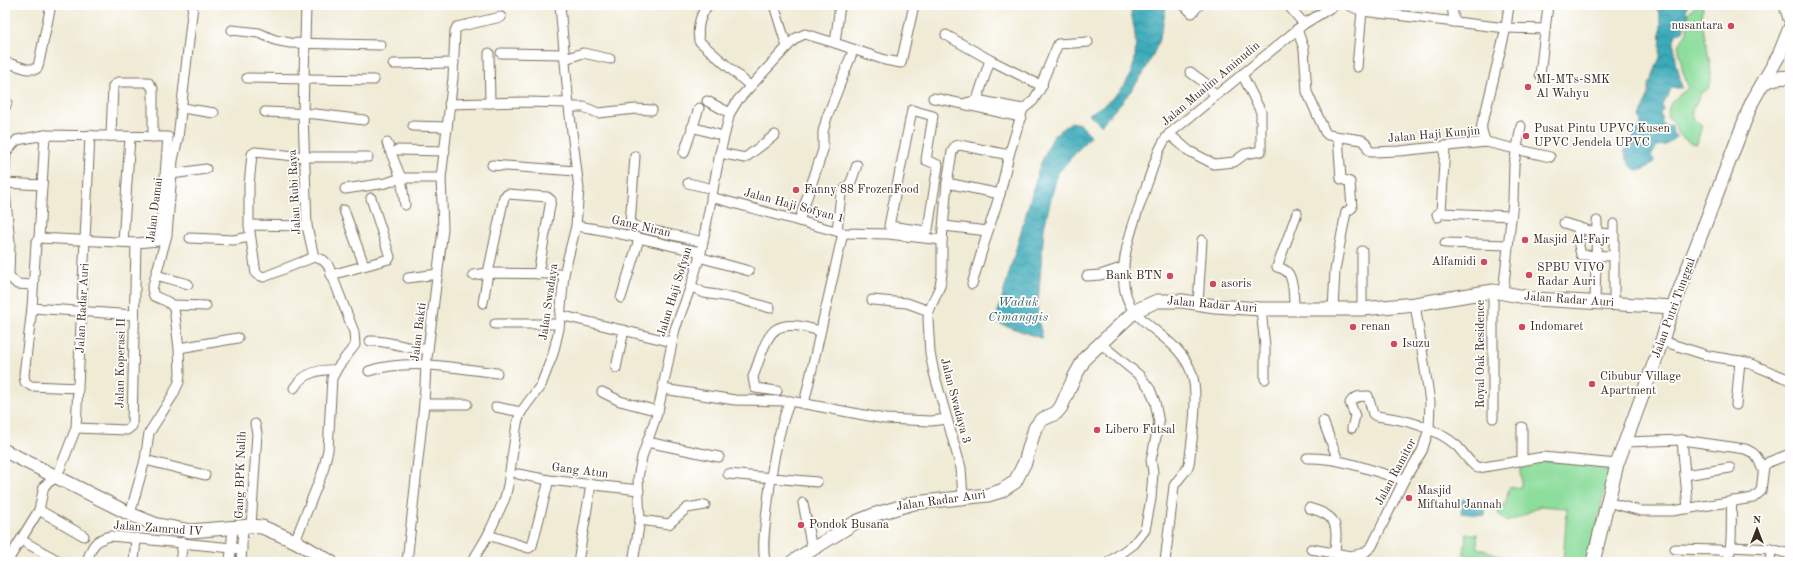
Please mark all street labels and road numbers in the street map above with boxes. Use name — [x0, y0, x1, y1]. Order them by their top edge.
street label: Jalan Mualim Aminudin — [1160, 39, 1263, 128]
street label: Jalan Haji Kunjin — [1387, 125, 1481, 145]
street label: Jalan Rubi Raya — [287, 149, 303, 235]
street label: Jalan Damai — [145, 177, 165, 243]
street label: Jalan Haji Sofyan 1 — [743, 187, 845, 225]
street label: Gang Niran — [610, 214, 672, 240]
street label: Jalan Haji Sofyan — [656, 245, 694, 338]
street label: Jalan Putri Tunggal — [1650, 256, 1698, 360]
street label: Jalan Radar Auri — [75, 263, 91, 353]
street label: Jalan Swadaya — [538, 263, 560, 341]
street label: Jalan Radar Auri — [1524, 291, 1614, 309]
street label: Jalan Radar Auri — [1167, 295, 1257, 315]
street label: Royal Oak Residence — [1475, 299, 1487, 408]
street label: Jalan Bakti — [409, 302, 429, 362]
street label: Jalan Koperasi II — [114, 317, 128, 408]
street label: Jalan Swadaya 3 — [938, 357, 972, 445]
street label: Gang BPK Nalih — [233, 430, 249, 519]
street label: Jalan Ramitor — [1373, 437, 1419, 507]
street label: Gang Atun — [551, 462, 610, 480]
street label: Jalan Radar Auri — [896, 489, 986, 513]
street label: Jalan Zamrud IV — [113, 520, 203, 538]

